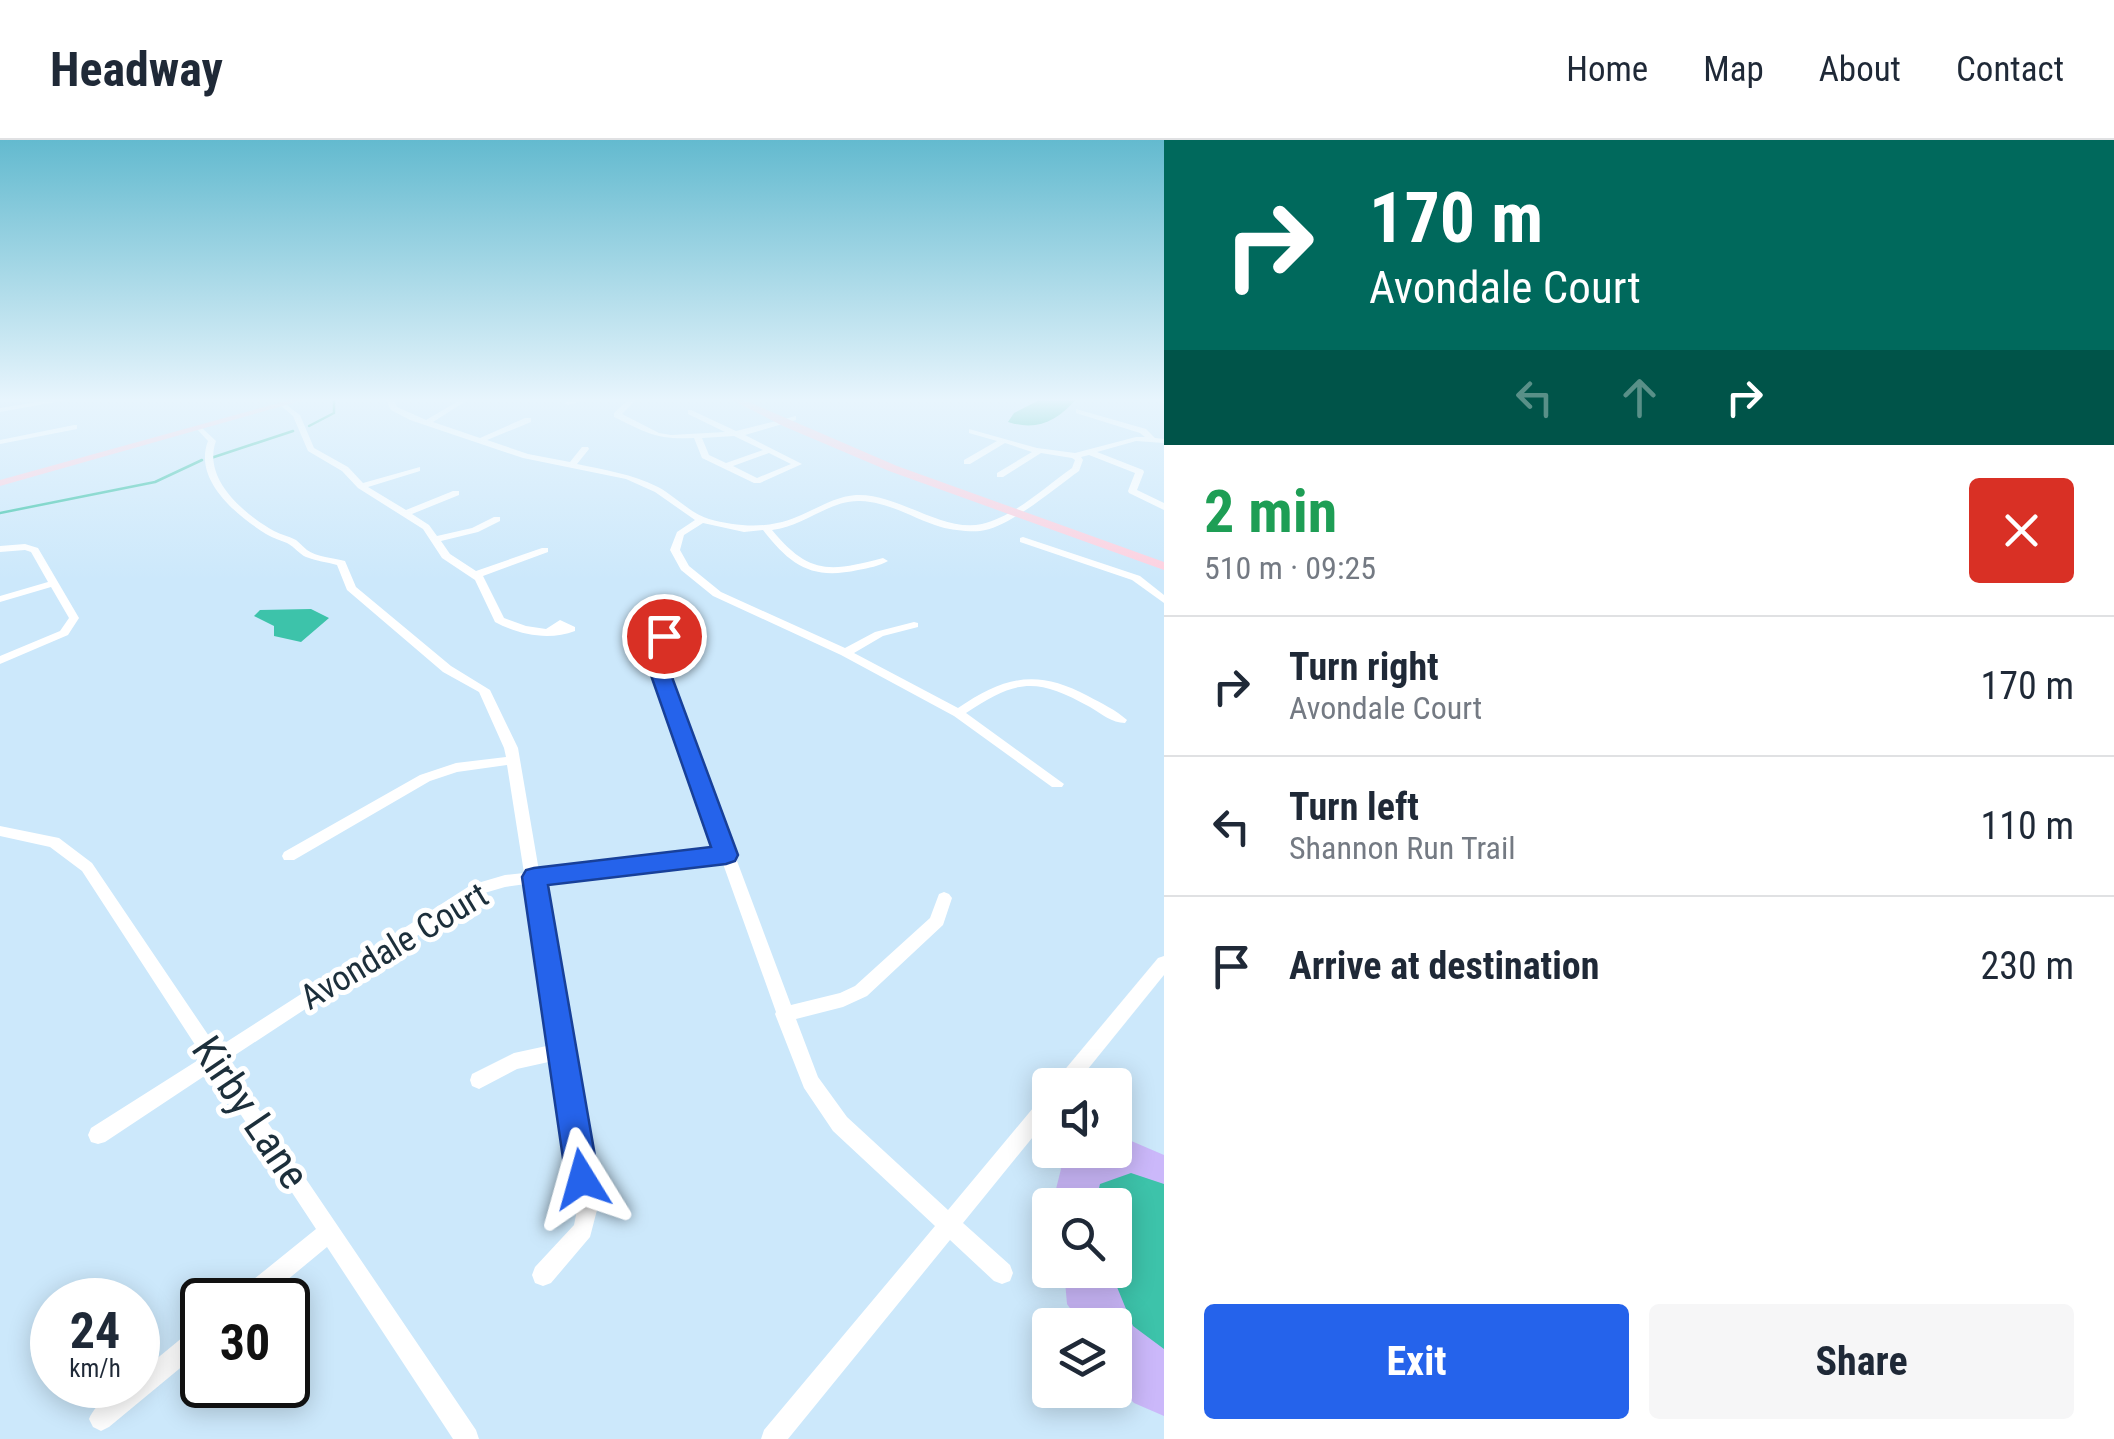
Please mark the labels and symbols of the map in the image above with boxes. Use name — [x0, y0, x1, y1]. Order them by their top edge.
pin — [622, 594, 707, 679]
street label: Avondale Court — [293, 874, 495, 1018]
street label: Kirby Lane — [182, 1027, 319, 1198]
position arrow — [530, 1127, 634, 1231]
speed limit sign: 30 — [180, 1278, 310, 1408]

